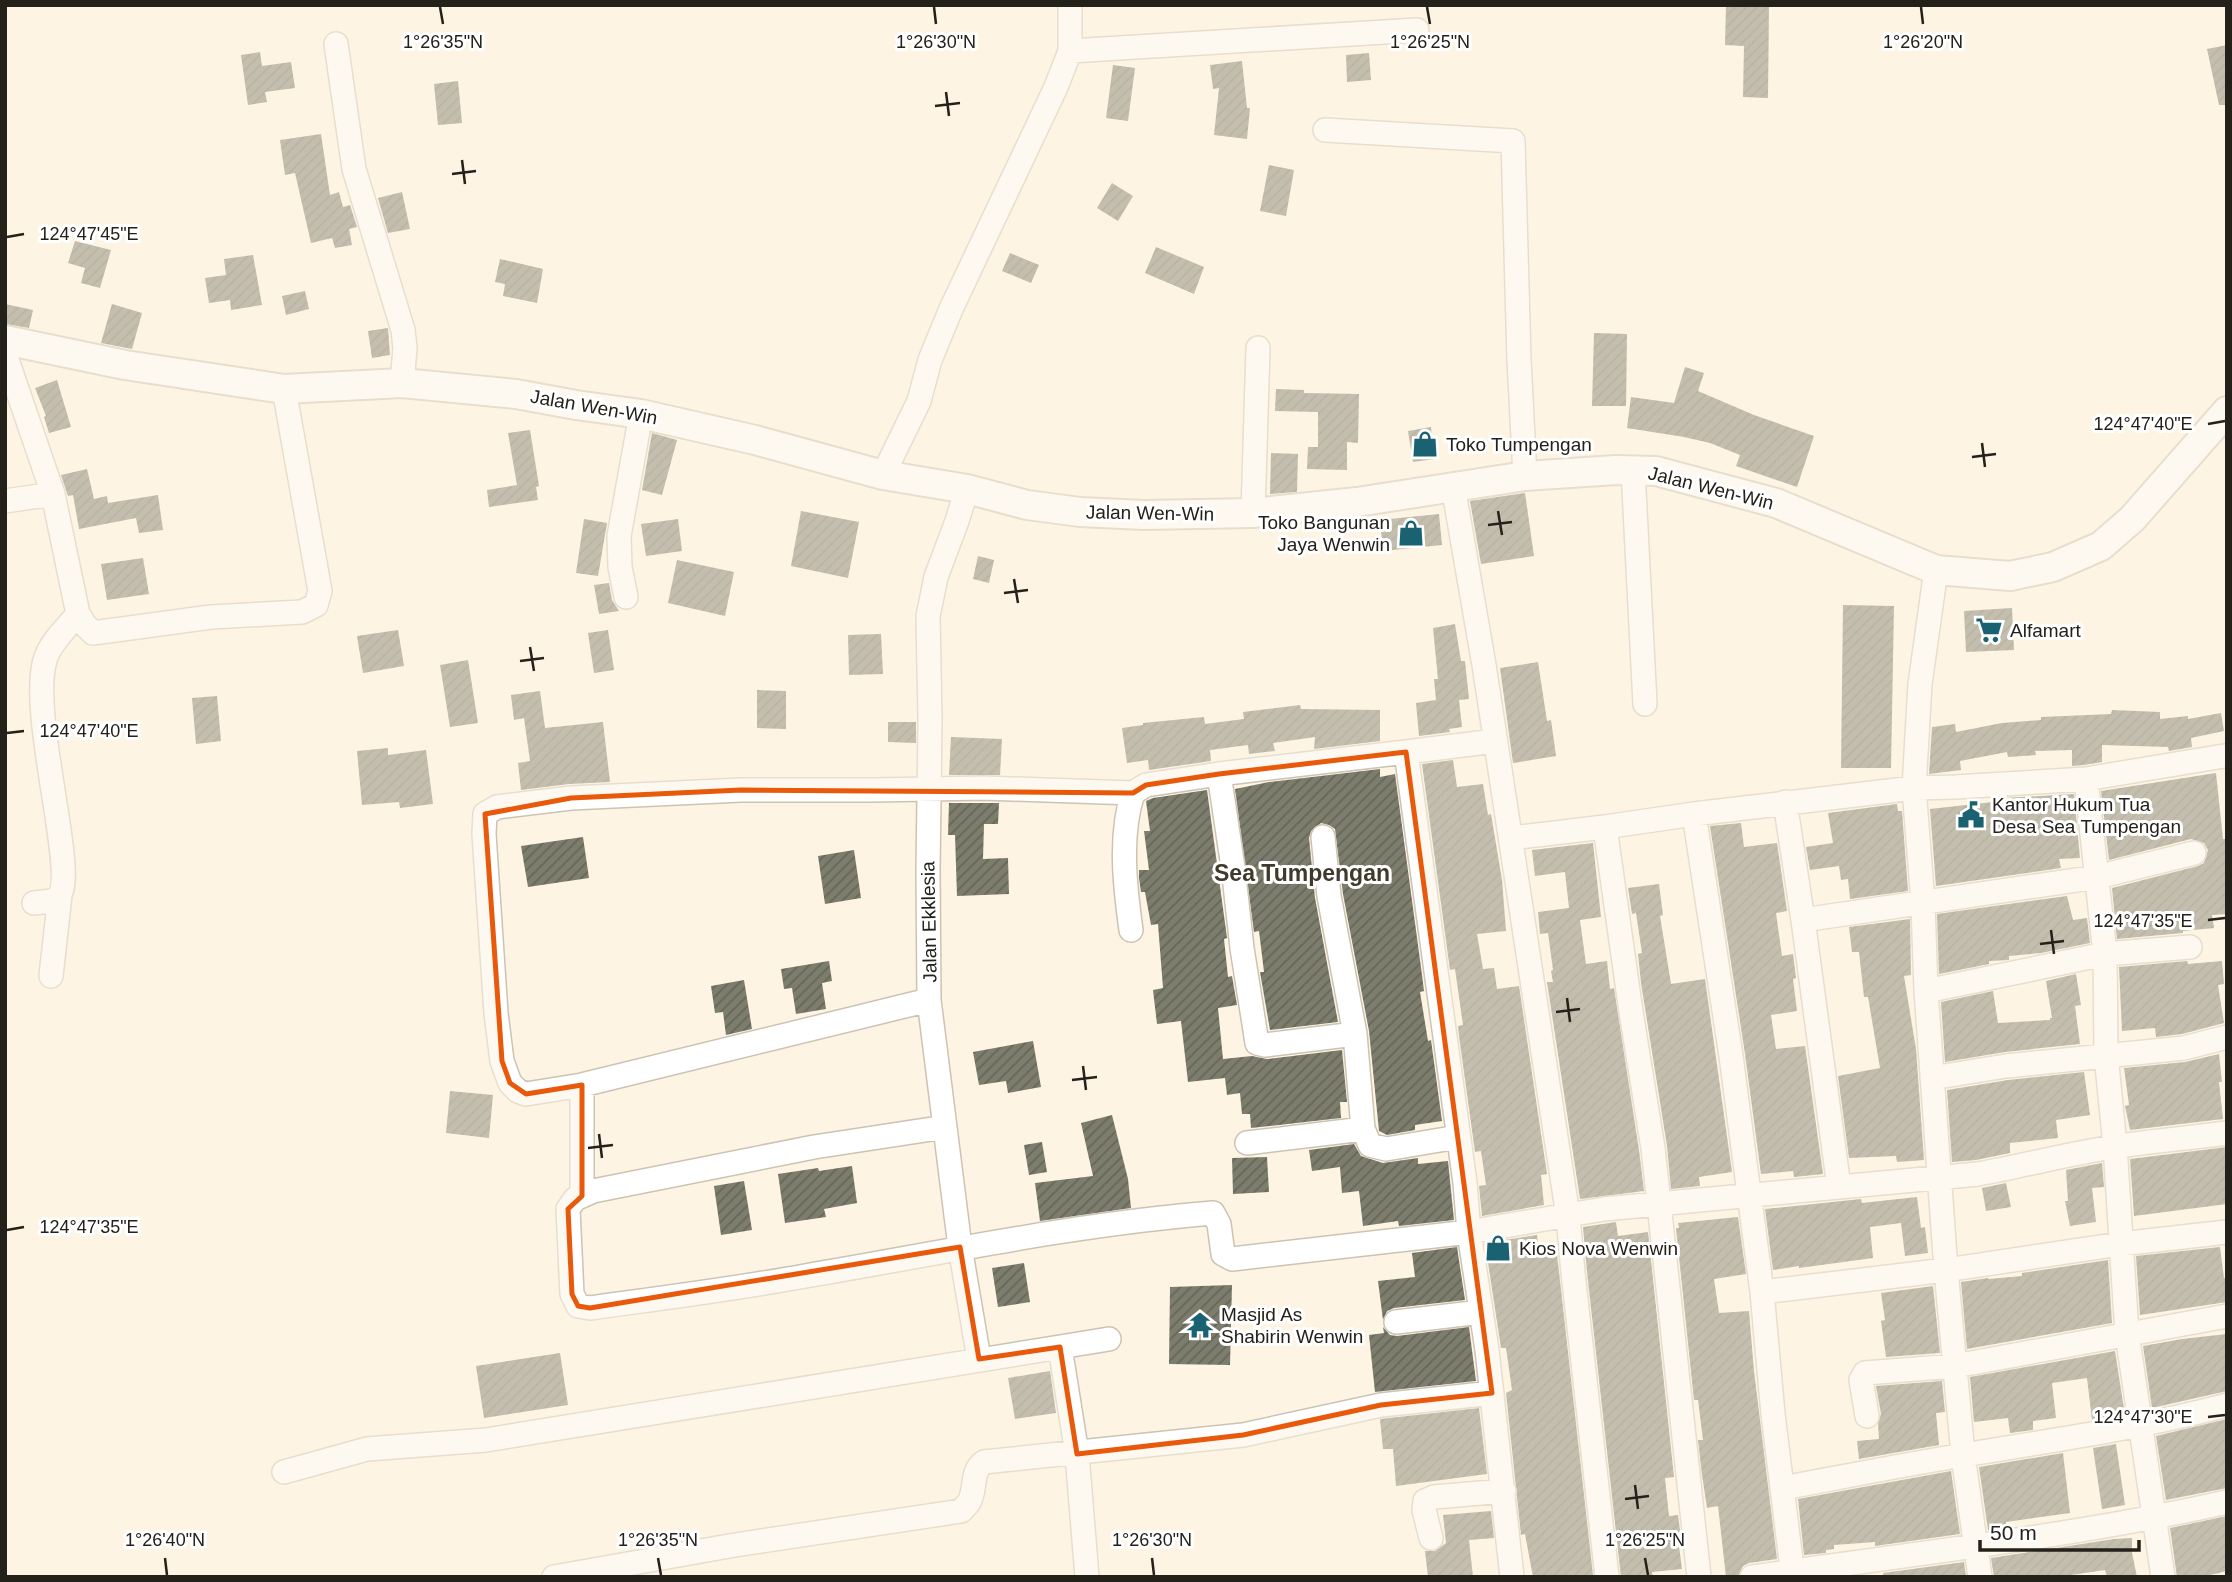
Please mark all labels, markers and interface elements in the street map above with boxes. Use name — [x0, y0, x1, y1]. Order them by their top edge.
text: 1°26'35"N — [403, 32, 483, 52]
text: 1°26'30"N — [896, 32, 976, 52]
text: 1°26'25"N — [1390, 32, 1470, 52]
text: 1°26'20"N — [1883, 32, 1963, 52]
text: 124°47'45"E — [39, 224, 139, 244]
street label: Jalan Wen-Win — [529, 386, 659, 428]
text: 124°47'40"E — [2093, 414, 2193, 434]
shop icon: Toko Tumpengan — [1410, 429, 1440, 459]
place label: Toko Tumpengan — [1446, 434, 1592, 455]
street label: Jalan Wen-Win — [1646, 462, 1776, 514]
street label: Jalan Wen-Win — [1086, 501, 1214, 525]
place label: Toko Bangunan Jaya Wenwin — [1258, 512, 1390, 555]
shop icon: Toko Bangunan Jaya Wenwin — [1396, 518, 1426, 548]
supermarket icon: Alfamart — [1974, 615, 2004, 645]
place label: Alfamart — [2010, 620, 2081, 641]
text: 124°47'40"E — [39, 721, 139, 741]
place label: Kantor Hukum Tua Desa Sea Tumpengan — [1992, 794, 2181, 837]
public building icon: Kantor Hukum Tua Desa Sea Tumpengan — [1956, 800, 1986, 830]
district label: Sea Tumpengan — [1214, 860, 1390, 886]
street label: Jalan Ekklesia — [917, 861, 941, 983]
text: 124°47'35"E — [2093, 911, 2193, 931]
text: 124°47'35"E — [39, 1217, 139, 1237]
shop icon: Kios Nova Wenwin — [1483, 1233, 1513, 1263]
place label: Kios Nova Wenwin — [1519, 1238, 1678, 1259]
place label: Masjid As Shabirin Wenwin — [1221, 1304, 1363, 1347]
temple icon: Masjid As Shabirin Wenwin — [1185, 1310, 1215, 1340]
text: 124°47'30"E — [2093, 1407, 2193, 1427]
scale bar — [1980, 1508, 2139, 1552]
text: 50 m — [1990, 1521, 2037, 1544]
text: 1°26'40"N — [125, 1530, 205, 1550]
text: 1°26'35"N — [618, 1530, 698, 1550]
text: 1°26'30"N — [1112, 1530, 1192, 1550]
text: 1°26'25"N — [1605, 1530, 1685, 1550]

